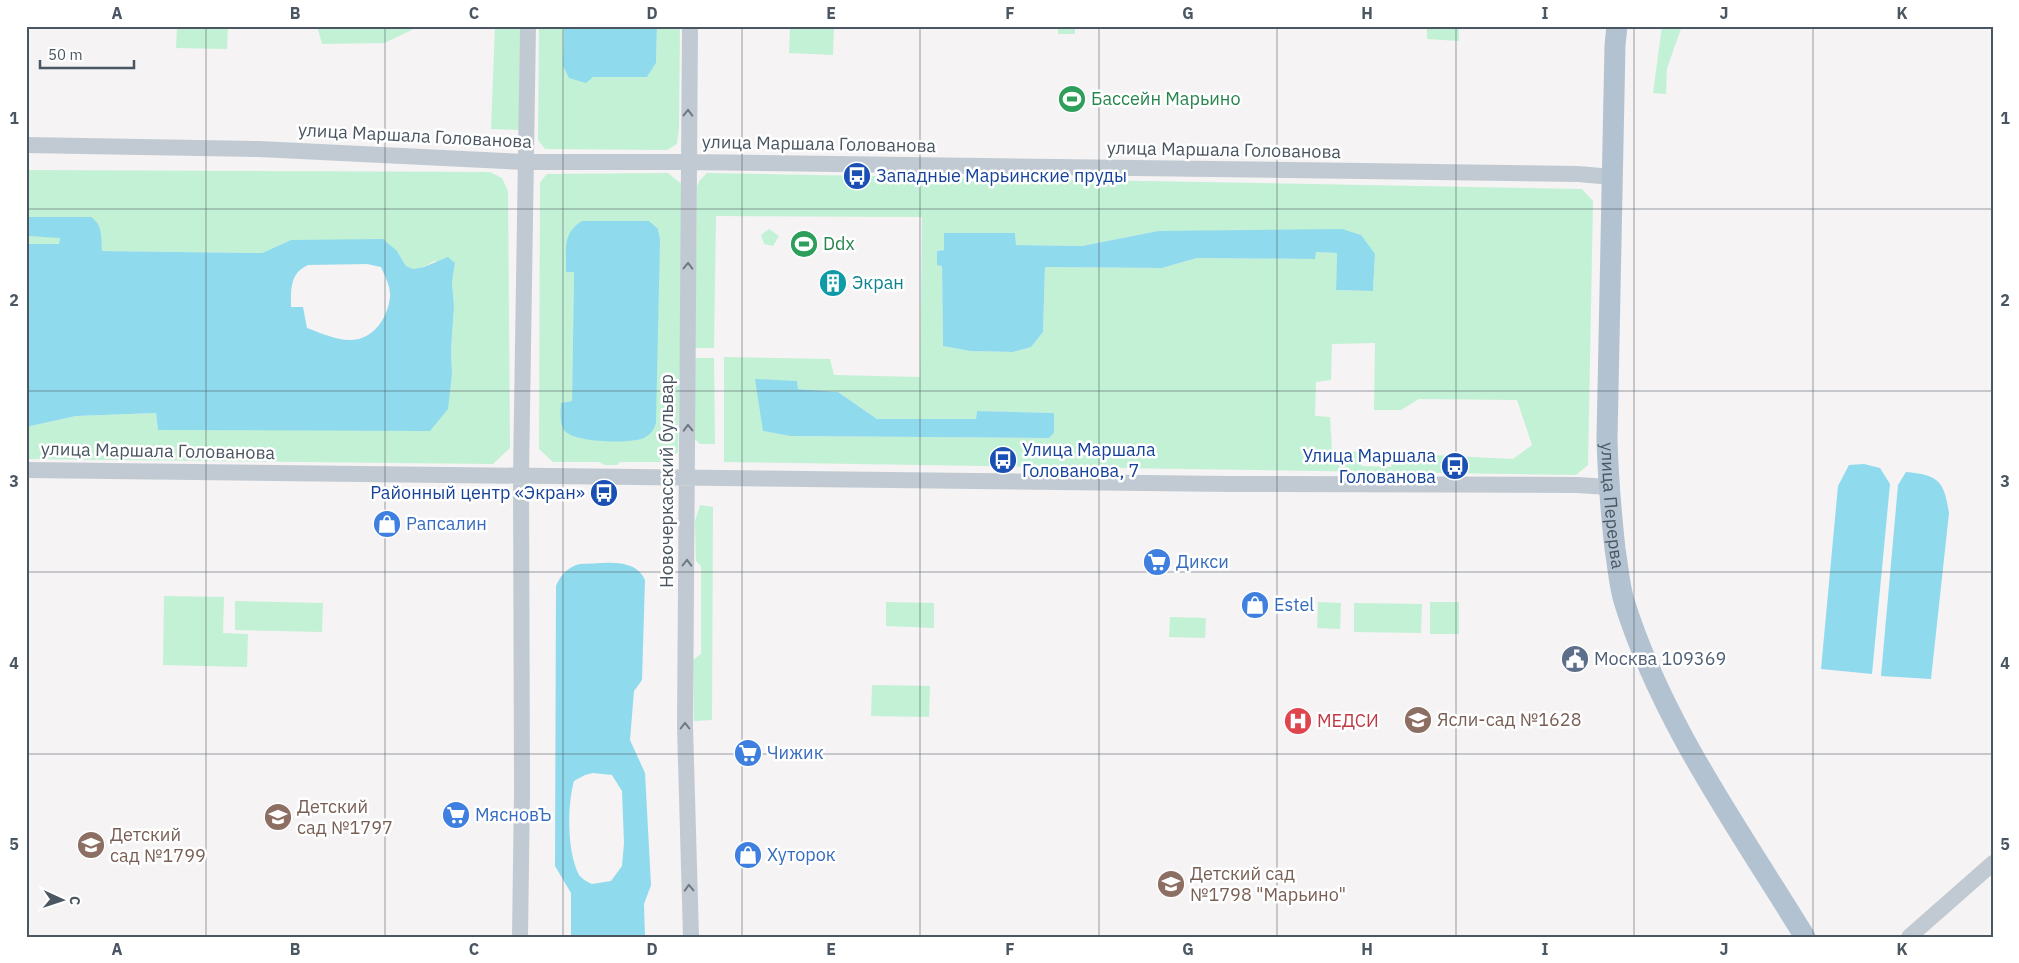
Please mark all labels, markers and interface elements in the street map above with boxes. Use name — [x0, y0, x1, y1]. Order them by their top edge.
text: A — [112, 3, 123, 23]
text: B — [290, 3, 301, 23]
text: C — [469, 3, 479, 23]
text: D — [646, 3, 658, 23]
text: E — [826, 3, 836, 23]
text: F — [1005, 3, 1015, 23]
text: G — [1182, 3, 1194, 23]
text: H — [1361, 3, 1373, 23]
text: I — [1542, 3, 1549, 23]
text: J — [1720, 3, 1728, 23]
text: K — [1896, 3, 1908, 23]
scale bar — [40, 38, 134, 70]
text: 50 m — [48, 45, 83, 64]
sports icon: Бассейн Марьино — [1057, 84, 1087, 114]
place label: Бассейн Марьино — [1091, 87, 1241, 110]
text: 1 — [9, 108, 19, 128]
text: 1 — [2000, 108, 2010, 128]
one-way arrow — [683, 109, 693, 117]
street label: улица Маршала Голованова — [297, 118, 533, 153]
street label: улица Маршала Голованова — [702, 130, 937, 157]
street label: улица Маршала Голованова — [1107, 136, 1342, 163]
bus stop icon: Западные Марьинские пруды — [842, 161, 872, 191]
place label: Западные Марьинские пруды — [876, 164, 1127, 187]
sports icon: Ddx — [789, 229, 819, 259]
place label: Ddx — [823, 232, 855, 255]
one-way arrow — [683, 262, 693, 270]
building icon: Экран — [818, 268, 848, 298]
place label: Экран — [852, 271, 904, 294]
text: 2 — [9, 290, 19, 310]
text: 2 — [2000, 290, 2010, 310]
street label: Новочеркасский бульвар — [655, 374, 678, 588]
one-way arrow — [683, 424, 693, 432]
street label: улица Маршала Голованова — [41, 437, 276, 464]
place label: Улица Маршала Голованова, 7 — [1022, 438, 1156, 482]
street label: улица Перерва — [1596, 442, 1630, 571]
place label: Улица Маршала Голованова — [1302, 444, 1436, 488]
bus stop icon: Улица Маршала Голованова, 7 — [988, 445, 1018, 475]
bus stop icon: Улица Маршала Голованова — [1440, 451, 1470, 481]
text: 3 — [9, 471, 19, 491]
text: 3 — [2000, 471, 2010, 491]
bus stop icon: Районный центр «Экран» — [589, 478, 619, 508]
place label: Районный центр «Экран» — [370, 481, 585, 504]
shop icon: Рапсалин — [372, 509, 402, 539]
place label: Рапсалин — [406, 512, 487, 535]
supermarket icon: Дикси — [1142, 547, 1172, 577]
place label: Дикси — [1176, 550, 1229, 573]
one-way arrow — [682, 559, 692, 566]
shop icon: Estel — [1240, 590, 1270, 620]
place label: Estel — [1274, 593, 1314, 616]
public building icon: Москва 109369 — [1560, 644, 1590, 674]
place label: Москва 109369 — [1594, 647, 1726, 670]
text: 4 — [9, 653, 19, 673]
text: 4 — [2000, 653, 2010, 673]
school or university icon: Ясли-сад №1628 — [1403, 705, 1433, 735]
hospital icon: МЕДСИ — [1283, 706, 1313, 736]
place label: Ясли-сад №1628 — [1437, 708, 1581, 731]
place label: МЕДСИ — [1317, 709, 1379, 732]
one-way arrow — [680, 721, 691, 729]
supermarket icon: Чижик — [733, 738, 763, 768]
place label: Чижик — [767, 741, 824, 764]
place label: Детский сад №1797 — [297, 795, 393, 839]
supermarket icon: МясновЪ — [441, 800, 471, 830]
school or university icon: Детский сад №1797 — [263, 802, 293, 832]
place label: МясновЪ — [475, 803, 551, 826]
place label: Детский сад №1799 — [110, 823, 206, 867]
school or university icon: Детский сад №1799 — [76, 830, 106, 860]
text: 5 — [9, 834, 19, 854]
text: 5 — [2000, 834, 2010, 854]
shop icon: Хуторок — [733, 840, 763, 870]
place label: Хуторок — [767, 843, 836, 866]
place label: Детский сад №1798 "Марьино" — [1190, 862, 1346, 906]
school or university icon: Детский сад №1798 "Марьино" — [1156, 869, 1186, 899]
north arrow — [38, 876, 88, 926]
one-way arrow — [684, 884, 694, 892]
text: С — [66, 896, 84, 906]
text: A — [112, 939, 123, 959]
text: B — [290, 939, 301, 959]
text: C — [469, 939, 479, 959]
text: D — [646, 939, 658, 959]
text: E — [826, 939, 836, 959]
text: F — [1005, 939, 1015, 959]
text: G — [1182, 939, 1194, 959]
text: H — [1361, 939, 1373, 959]
text: I — [1542, 939, 1549, 959]
text: J — [1720, 939, 1728, 959]
text: K — [1896, 939, 1908, 959]

